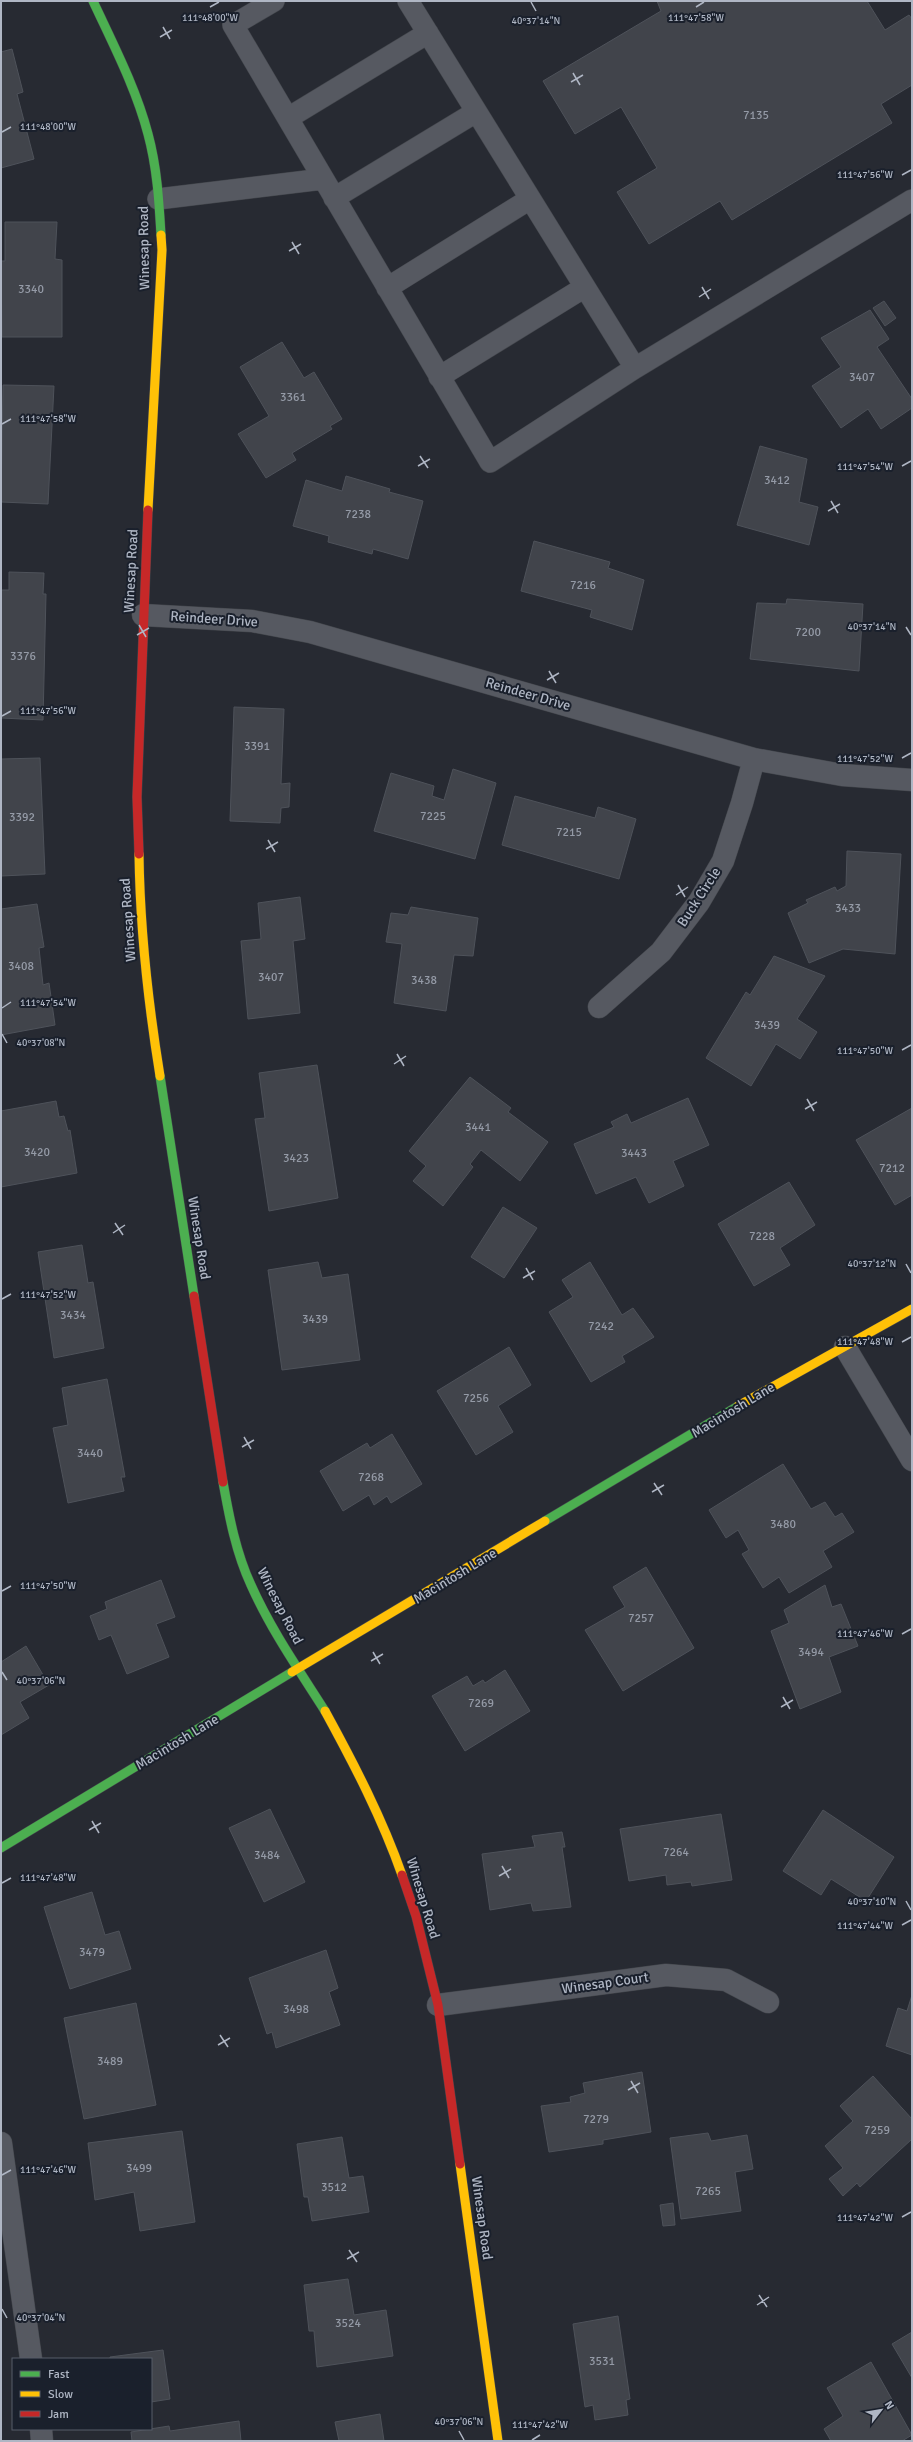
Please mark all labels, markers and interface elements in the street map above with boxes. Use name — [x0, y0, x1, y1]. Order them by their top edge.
text: 111°48'00"W — [182, 12, 238, 24]
text: 111°47'58"W — [668, 12, 724, 24]
text: 40°37'14"N — [512, 15, 560, 27]
house number: 7135 — [743, 108, 769, 123]
text: 111°48'00"W — [20, 121, 76, 133]
text: 111°47'56"W — [837, 169, 893, 181]
street label: Winesap Road — [135, 206, 153, 290]
house number: 3340 — [18, 282, 44, 297]
house number: 3407 — [849, 370, 875, 385]
house number: 3361 — [280, 390, 306, 405]
text: 111°47'58"W — [20, 413, 76, 425]
text: 111°47'54"W — [837, 461, 893, 473]
house number: 3412 — [764, 473, 790, 488]
house number: 7238 — [345, 507, 371, 522]
street label: Winesap Road — [120, 529, 142, 613]
house number: 7216 — [570, 578, 596, 593]
street label: Reindeer Drive — [170, 607, 258, 631]
text: 40°37'14"N — [848, 621, 896, 633]
house number: 7200 — [795, 625, 821, 640]
house number: 3376 — [10, 649, 36, 664]
street label: Reindeer Drive — [484, 674, 572, 714]
text: 111°47'56"W — [20, 705, 76, 717]
house number: 3391 — [244, 739, 270, 754]
text: 111°47'52"W — [837, 753, 893, 765]
house number: 7225 — [420, 809, 446, 824]
house number: 3392 — [9, 810, 35, 825]
house number: 7215 — [556, 825, 582, 840]
street label: Buck Circle — [673, 864, 725, 930]
street label: Winesap Road — [117, 877, 139, 963]
house number: 3433 — [835, 901, 861, 916]
house number: 3408 — [8, 959, 34, 974]
house number: 3407 — [258, 970, 284, 985]
house number: 3438 — [411, 973, 437, 988]
text: 111°47'54"W — [20, 997, 76, 1009]
house number: 3439 — [754, 1018, 780, 1033]
text: 40°37'08"N — [17, 1037, 65, 1049]
text: 111°47'50"W — [837, 1045, 893, 1057]
house number: 3441 — [465, 1120, 491, 1135]
house number: 3420 — [24, 1145, 50, 1160]
house number: 3443 — [621, 1146, 647, 1161]
house number: 3423 — [283, 1151, 309, 1166]
house number: 7212 — [879, 1161, 905, 1176]
street label: Winesap Road — [184, 1195, 214, 1281]
house number: 7228 — [749, 1229, 775, 1244]
text: 40°37'12"N — [848, 1258, 896, 1270]
text: 111°47'52"W — [20, 1289, 76, 1301]
house number: 3434 — [60, 1308, 86, 1323]
house number: 3439 — [302, 1312, 328, 1327]
house number: 7242 — [588, 1319, 614, 1334]
text: 111°47'48"W — [837, 1336, 893, 1348]
street label: Macintosh Lane — [688, 1378, 778, 1442]
house number: 7256 — [463, 1391, 489, 1406]
house number: 3440 — [77, 1446, 103, 1461]
house number: 7268 — [358, 1470, 384, 1485]
house number: 3480 — [770, 1517, 796, 1532]
street label: Macintosh Lane — [410, 1544, 500, 1608]
street label: Winesap Road — [253, 1565, 307, 1647]
text: 111°47'50"W — [20, 1580, 76, 1592]
house number: 7257 — [628, 1611, 654, 1626]
text: 111°47'46"W — [837, 1628, 893, 1640]
house number: 3494 — [798, 1645, 824, 1660]
text: 40°37'06"N — [17, 1675, 65, 1687]
house number: 7269 — [468, 1696, 494, 1711]
street label: Macintosh Lane — [132, 1710, 222, 1774]
house number: 7264 — [663, 1845, 689, 1860]
house number: 3484 — [254, 1848, 280, 1863]
street label: Winesap Road — [403, 1855, 443, 1941]
text: 111°47'48"W — [20, 1872, 76, 1884]
text: 40°37'10"N — [848, 1896, 896, 1908]
text: 111°47'44"W — [837, 1920, 893, 1932]
house number: 3479 — [79, 1945, 105, 1960]
street label: Winesap Court — [560, 1968, 650, 1998]
house number: 3498 — [283, 2002, 309, 2017]
house number: 3489 — [97, 2054, 123, 2069]
house number: 7279 — [583, 2112, 609, 2127]
house number: 7259 — [864, 2123, 890, 2138]
house number: 3499 — [126, 2161, 152, 2176]
text: 111°47'46"W — [20, 2164, 76, 2176]
street label: Winesap Road — [468, 2175, 496, 2261]
house number: 3512 — [321, 2180, 347, 2195]
house number: 7265 — [695, 2184, 721, 2199]
text: 111°47'42"W — [837, 2212, 893, 2224]
text: 40°37'04"N — [17, 2312, 65, 2324]
house number: 3524 — [335, 2316, 361, 2331]
house number: 3531 — [589, 2354, 615, 2369]
legend — [12, 2358, 152, 2430]
text: Fast — [48, 2367, 69, 2382]
text: Slow — [48, 2387, 73, 2402]
north arrow — [861, 2390, 901, 2430]
text: N — [882, 2398, 897, 2412]
text: Jam — [48, 2407, 69, 2422]
text: 40°37'06"N — [435, 2416, 483, 2428]
text: 111°47'42"W — [512, 2419, 568, 2431]

